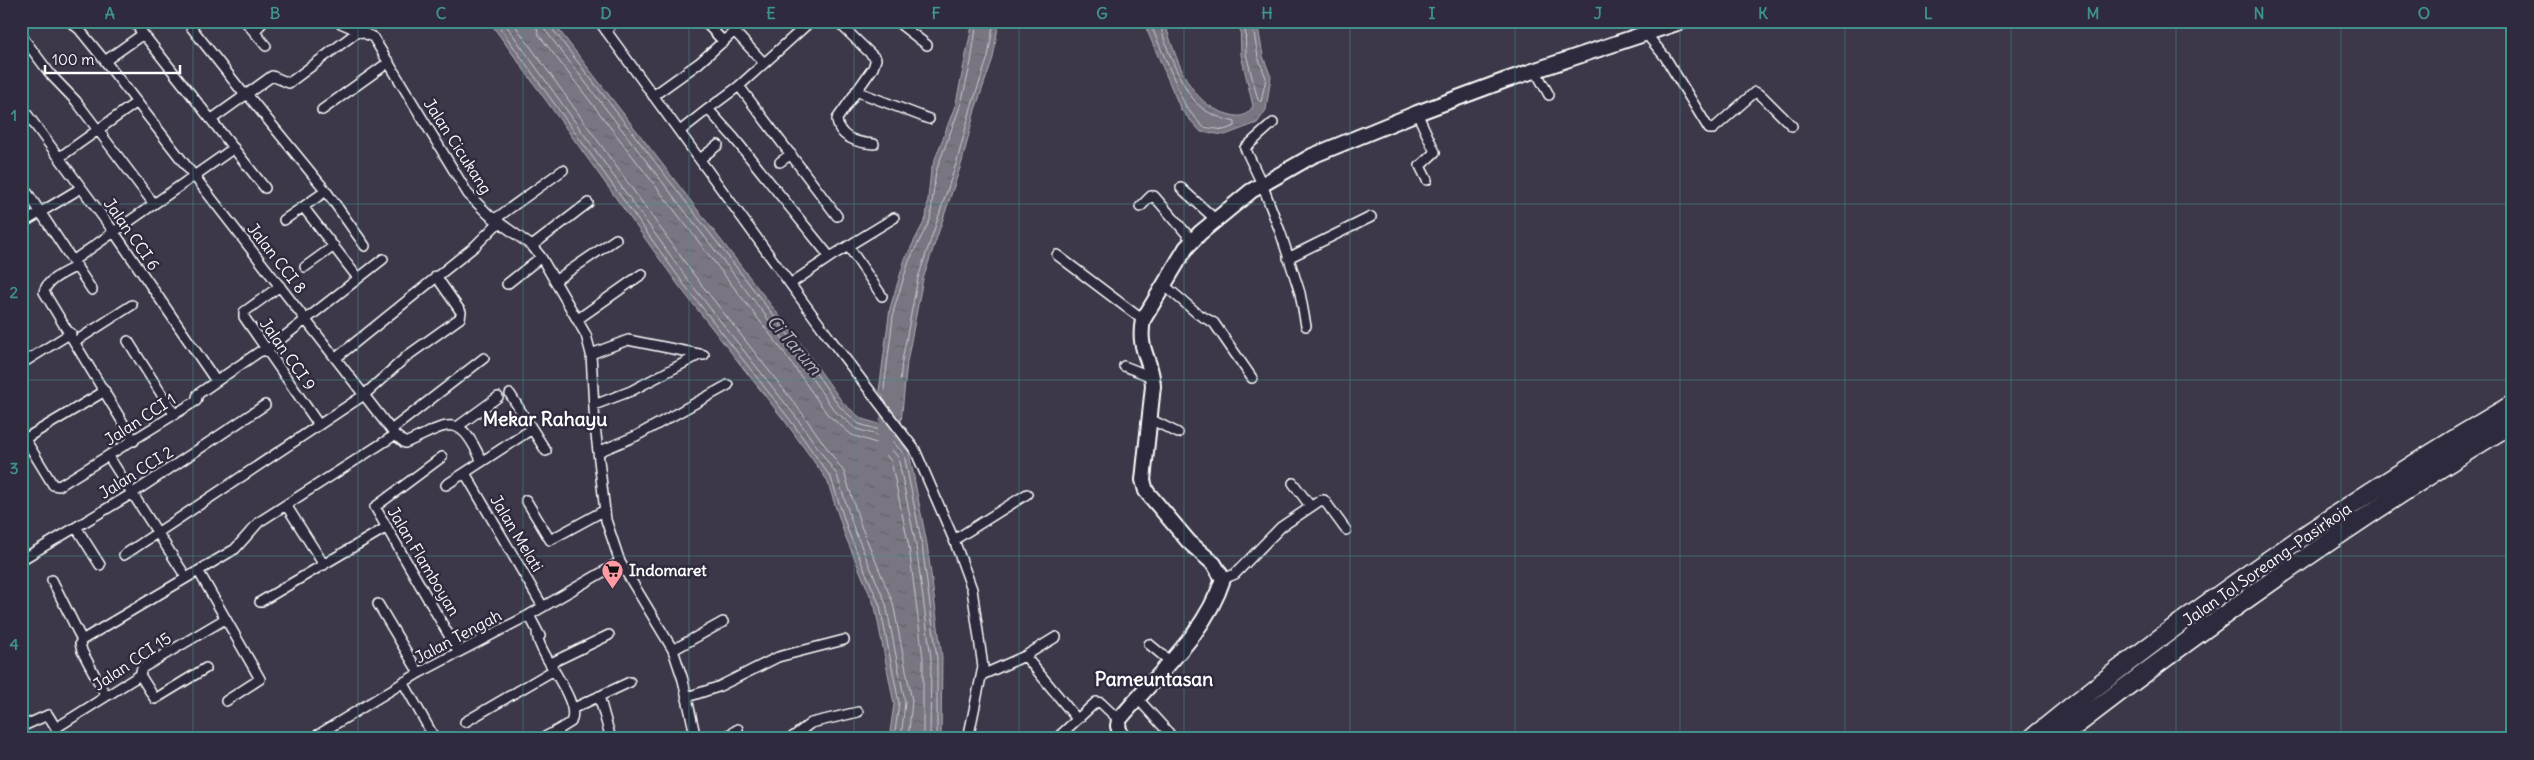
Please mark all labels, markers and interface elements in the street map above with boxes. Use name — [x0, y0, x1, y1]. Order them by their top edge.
text: A — [105, 3, 115, 23]
text: B — [270, 3, 281, 23]
text: C — [436, 3, 447, 23]
text: D — [600, 3, 612, 23]
text: E — [766, 3, 776, 23]
text: F — [931, 3, 941, 23]
text: G — [1096, 3, 1108, 23]
text: H — [1261, 3, 1273, 23]
text: I — [1429, 3, 1436, 23]
text: J — [1594, 3, 1603, 23]
text: K — [1758, 3, 1768, 23]
text: L — [1924, 3, 1933, 23]
text: M — [2087, 3, 2100, 23]
text: N — [2253, 3, 2265, 23]
text: O — [2418, 3, 2430, 23]
scale bar — [45, 42, 180, 74]
text: 100 m — [52, 50, 94, 69]
street label: Jalan Cicukang — [420, 94, 496, 198]
text: 1 — [11, 105, 17, 125]
street label: Jalan CCI 6 — [100, 194, 164, 274]
street label: Jalan CCI 8 — [243, 219, 311, 297]
text: 2 — [10, 282, 19, 302]
water label: Ci Tarum — [762, 310, 828, 380]
street label: Jalan CCI 9 — [256, 314, 320, 394]
street label: Jalan CCI 1 — [101, 389, 179, 449]
district label: Mekar Rahayu — [483, 407, 607, 431]
street label: Jalan CCI 2 — [95, 441, 177, 503]
text: 3 — [9, 458, 19, 478]
street label: Jalan Melati — [486, 491, 548, 575]
street label: Jalan Tol Soreang–Pasirkoja — [2179, 498, 2355, 630]
street label: Jalan Flamboyan — [383, 503, 465, 619]
supermarket icon: Indomaret — [601, 558, 625, 589]
place label: Indomaret — [629, 560, 707, 580]
street label: Jalan Tengah — [411, 605, 505, 667]
street label: Jalan CCI 15 — [89, 628, 175, 694]
text: 4 — [9, 634, 19, 654]
district label: Pameuntasan — [1095, 667, 1213, 691]

